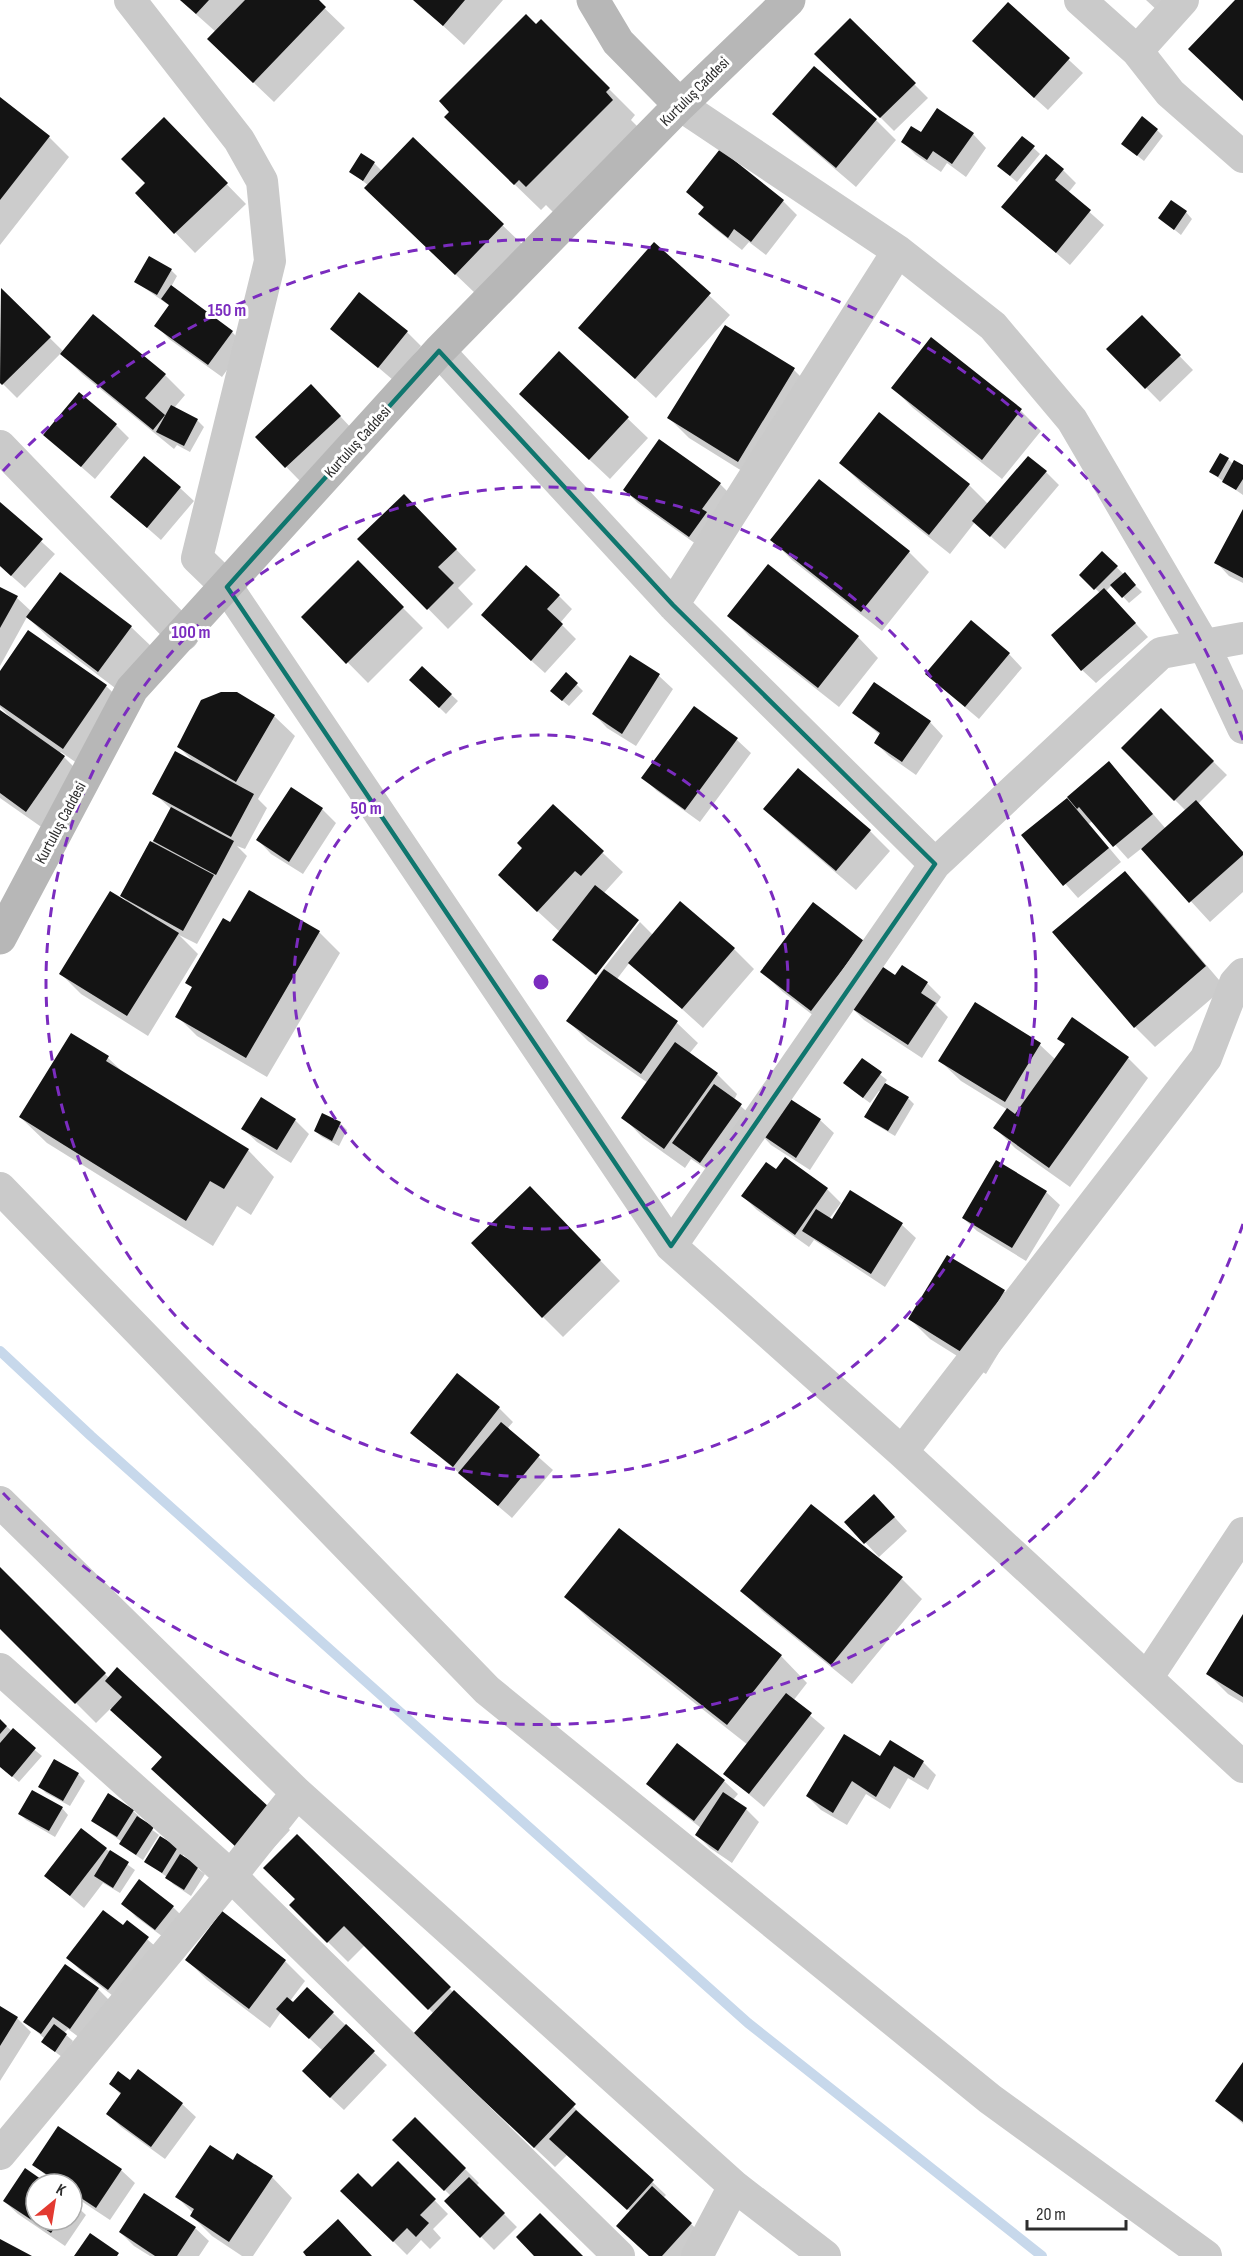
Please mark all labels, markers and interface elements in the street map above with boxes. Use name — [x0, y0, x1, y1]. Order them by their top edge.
street label: Kurtuluş Caddesi — [656, 53, 734, 131]
text: 150 m — [208, 300, 246, 321]
street label: Kurtuluş Caddesi — [321, 402, 395, 482]
text: 100 m — [172, 622, 211, 643]
street label: Kurtuluş Caddesi — [31, 779, 91, 867]
text: 50 m — [350, 798, 382, 819]
centre of rings — [531, 972, 551, 992]
north arrow — [24, 2172, 84, 2232]
text: K — [53, 2180, 69, 2201]
scale bar — [1027, 2193, 1126, 2231]
text: 20 m — [1036, 2204, 1066, 2225]

